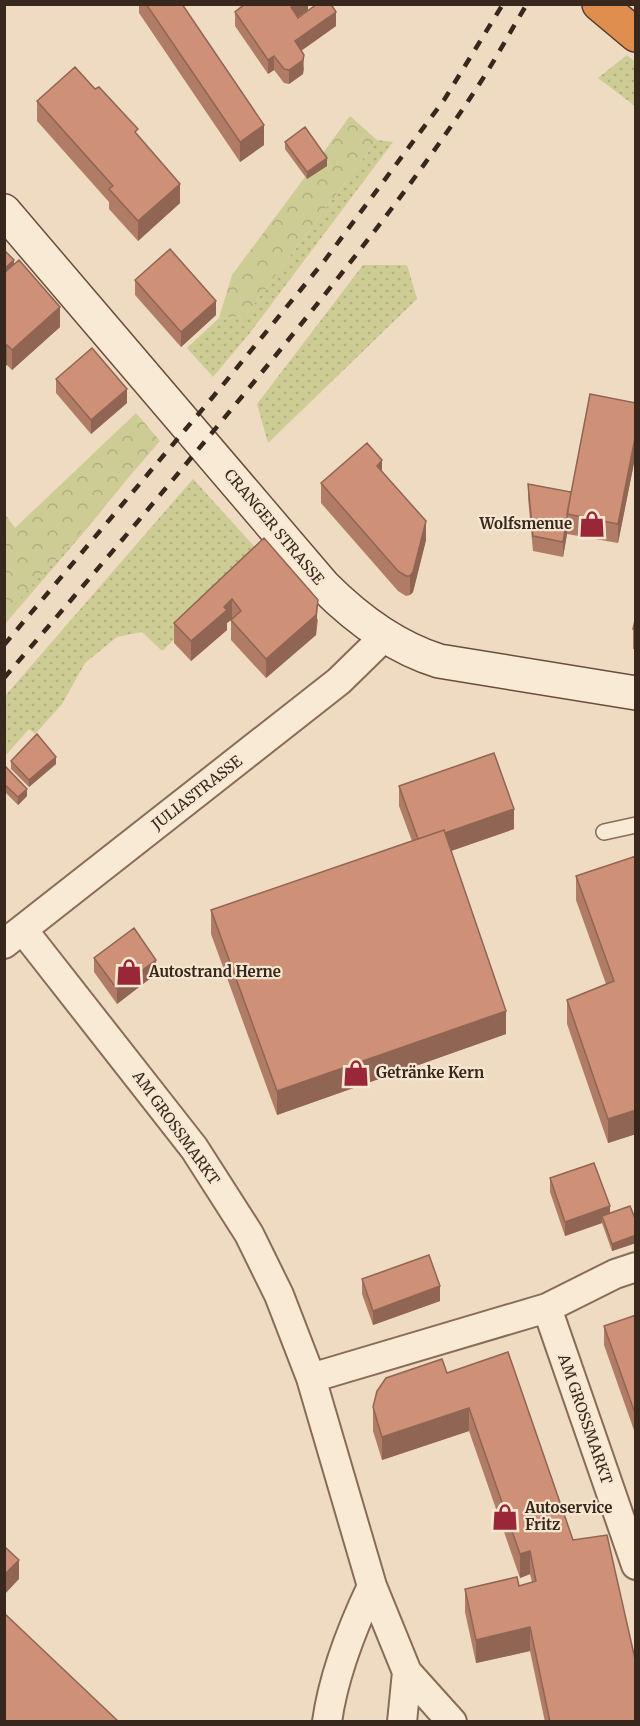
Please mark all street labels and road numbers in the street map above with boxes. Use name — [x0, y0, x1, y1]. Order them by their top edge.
street label: CRANGER STRASSE — [221, 465, 329, 589]
street label: JULIASTRASSE — [147, 751, 246, 834]
street label: AM GROSSMARKT — [128, 1066, 224, 1189]
street label: AM GROSSMARKT — [554, 1350, 617, 1487]

